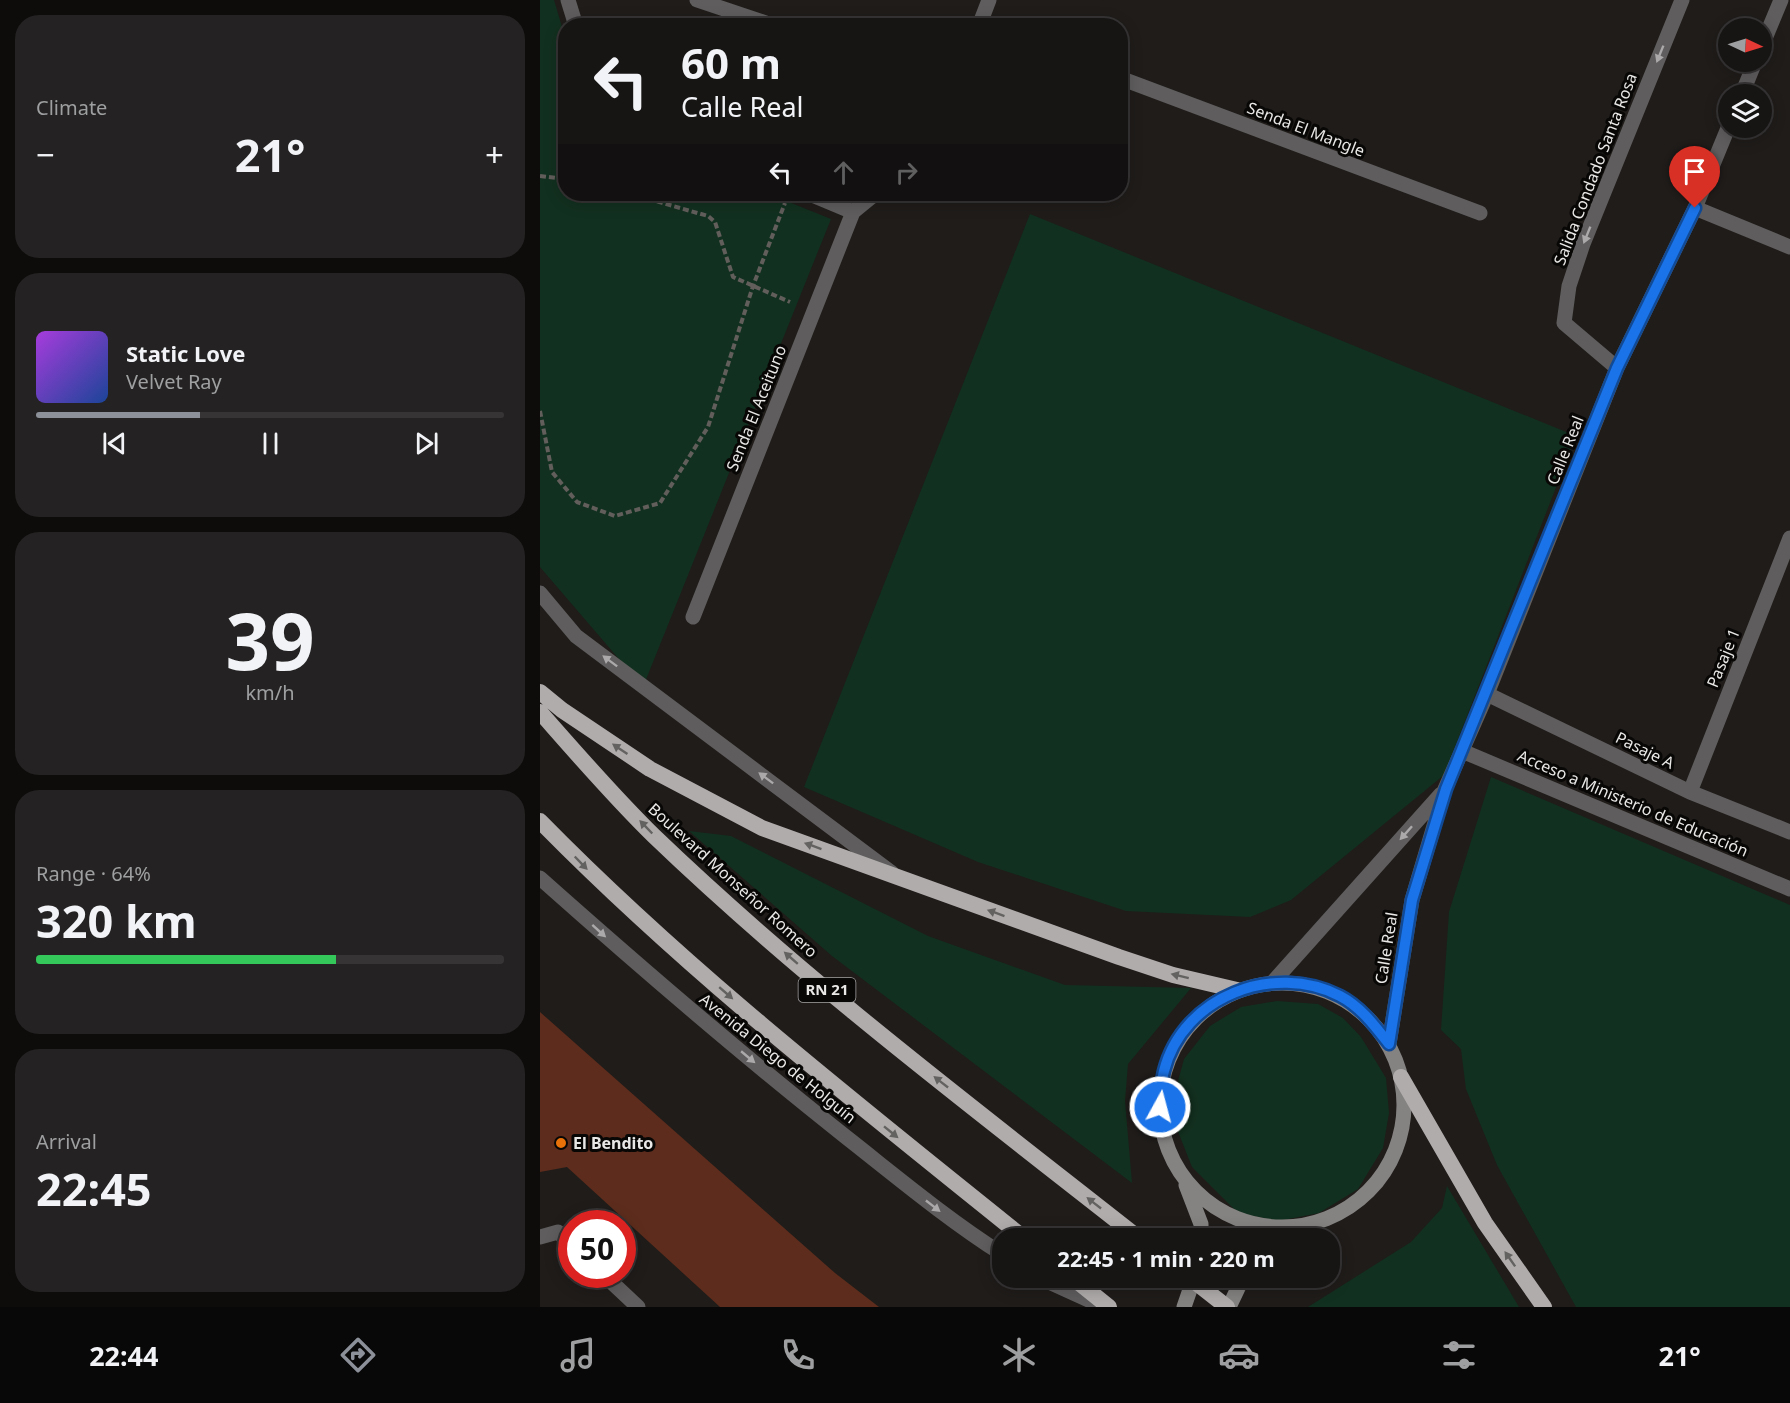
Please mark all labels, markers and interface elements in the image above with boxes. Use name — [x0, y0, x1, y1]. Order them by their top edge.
north arrow — [1718, 18, 1772, 72]
map controls — [1718, 18, 1772, 138]
text: 60 m — [681, 34, 781, 91]
icon: left — [582, 42, 660, 120]
one-way arrow — [1655, 46, 1665, 64]
street label: Salida Condado Santa Rosa — [1548, 70, 1642, 268]
button: layers — [1718, 84, 1772, 138]
text: Calle Real — [681, 88, 804, 125]
text: Climate — [36, 94, 107, 121]
street label: Senda El Mangle — [1244, 96, 1368, 162]
text: 21° — [235, 124, 305, 185]
text: − — [36, 132, 55, 177]
text: + — [485, 132, 504, 177]
pin — [1669, 146, 1720, 208]
icon: arrive — [1678, 155, 1711, 188]
icon: left — [764, 156, 797, 189]
icon: ahead — [827, 156, 860, 189]
icon: right — [890, 156, 923, 189]
one-way arrow — [1581, 226, 1591, 244]
text: Static Love — [126, 338, 245, 368]
street label: Senda El Aceituno — [721, 342, 791, 474]
text: Velvet Ray — [126, 368, 222, 395]
street label: Calle Real — [1541, 412, 1589, 488]
icon: previous — [98, 427, 131, 460]
icon: pause — [254, 427, 287, 460]
icon: next — [410, 427, 443, 460]
text: 39 — [225, 587, 315, 693]
street label: Pasaje 1 — [1701, 625, 1745, 691]
one-way arrow — [602, 656, 617, 668]
text: km/h — [245, 679, 295, 706]
street label: Pasaje A — [1612, 726, 1679, 774]
one-way arrow — [612, 744, 628, 755]
street label: Acceso a Ministerio de Educación — [1514, 744, 1752, 862]
one-way arrow — [758, 773, 773, 785]
street label: Boulevard Monseñor Romero — [644, 798, 822, 962]
one-way arrow — [640, 821, 654, 835]
one-way arrow — [1400, 825, 1413, 840]
one-way arrow — [803, 840, 821, 850]
one-way arrow — [574, 855, 588, 870]
text: Range · 64% — [36, 860, 151, 887]
text: 320 km — [36, 890, 197, 951]
one-way arrow — [986, 908, 1004, 918]
street label: Calle Real — [1369, 910, 1403, 986]
one-way arrow — [592, 924, 607, 938]
one-way arrow — [784, 952, 799, 965]
one-way arrow — [1171, 971, 1189, 981]
road number: RN 21 — [798, 978, 856, 1002]
one-way arrow — [718, 986, 734, 999]
street label: Avenida Diego de Holguín — [695, 988, 861, 1128]
one-way arrow — [740, 1051, 756, 1064]
position arrow — [1128, 1075, 1192, 1139]
one-way arrow — [934, 1076, 949, 1088]
one-way arrow — [884, 1125, 899, 1137]
text: Arrival — [36, 1128, 97, 1155]
place label: El Bendito — [573, 1132, 653, 1154]
marker: El Bendito — [554, 1136, 568, 1150]
text: 22:45 — [36, 1158, 152, 1219]
one-way arrow — [1087, 1197, 1102, 1209]
one-way arrow — [925, 1199, 941, 1212]
speed limit sign: 50 — [558, 1210, 636, 1288]
text: 22:45 · 1 min · 220 m — [1057, 1243, 1275, 1273]
one-way arrow — [1504, 1252, 1516, 1268]
icon: directions — [337, 1334, 379, 1376]
icon: music — [557, 1334, 599, 1376]
icon: phone — [777, 1334, 819, 1376]
icon: climate — [998, 1334, 1040, 1376]
icon: car — [1218, 1334, 1260, 1376]
icon: filters — [1438, 1334, 1480, 1376]
text: 22:44 — [89, 1337, 159, 1374]
text: 21° — [1658, 1337, 1701, 1374]

